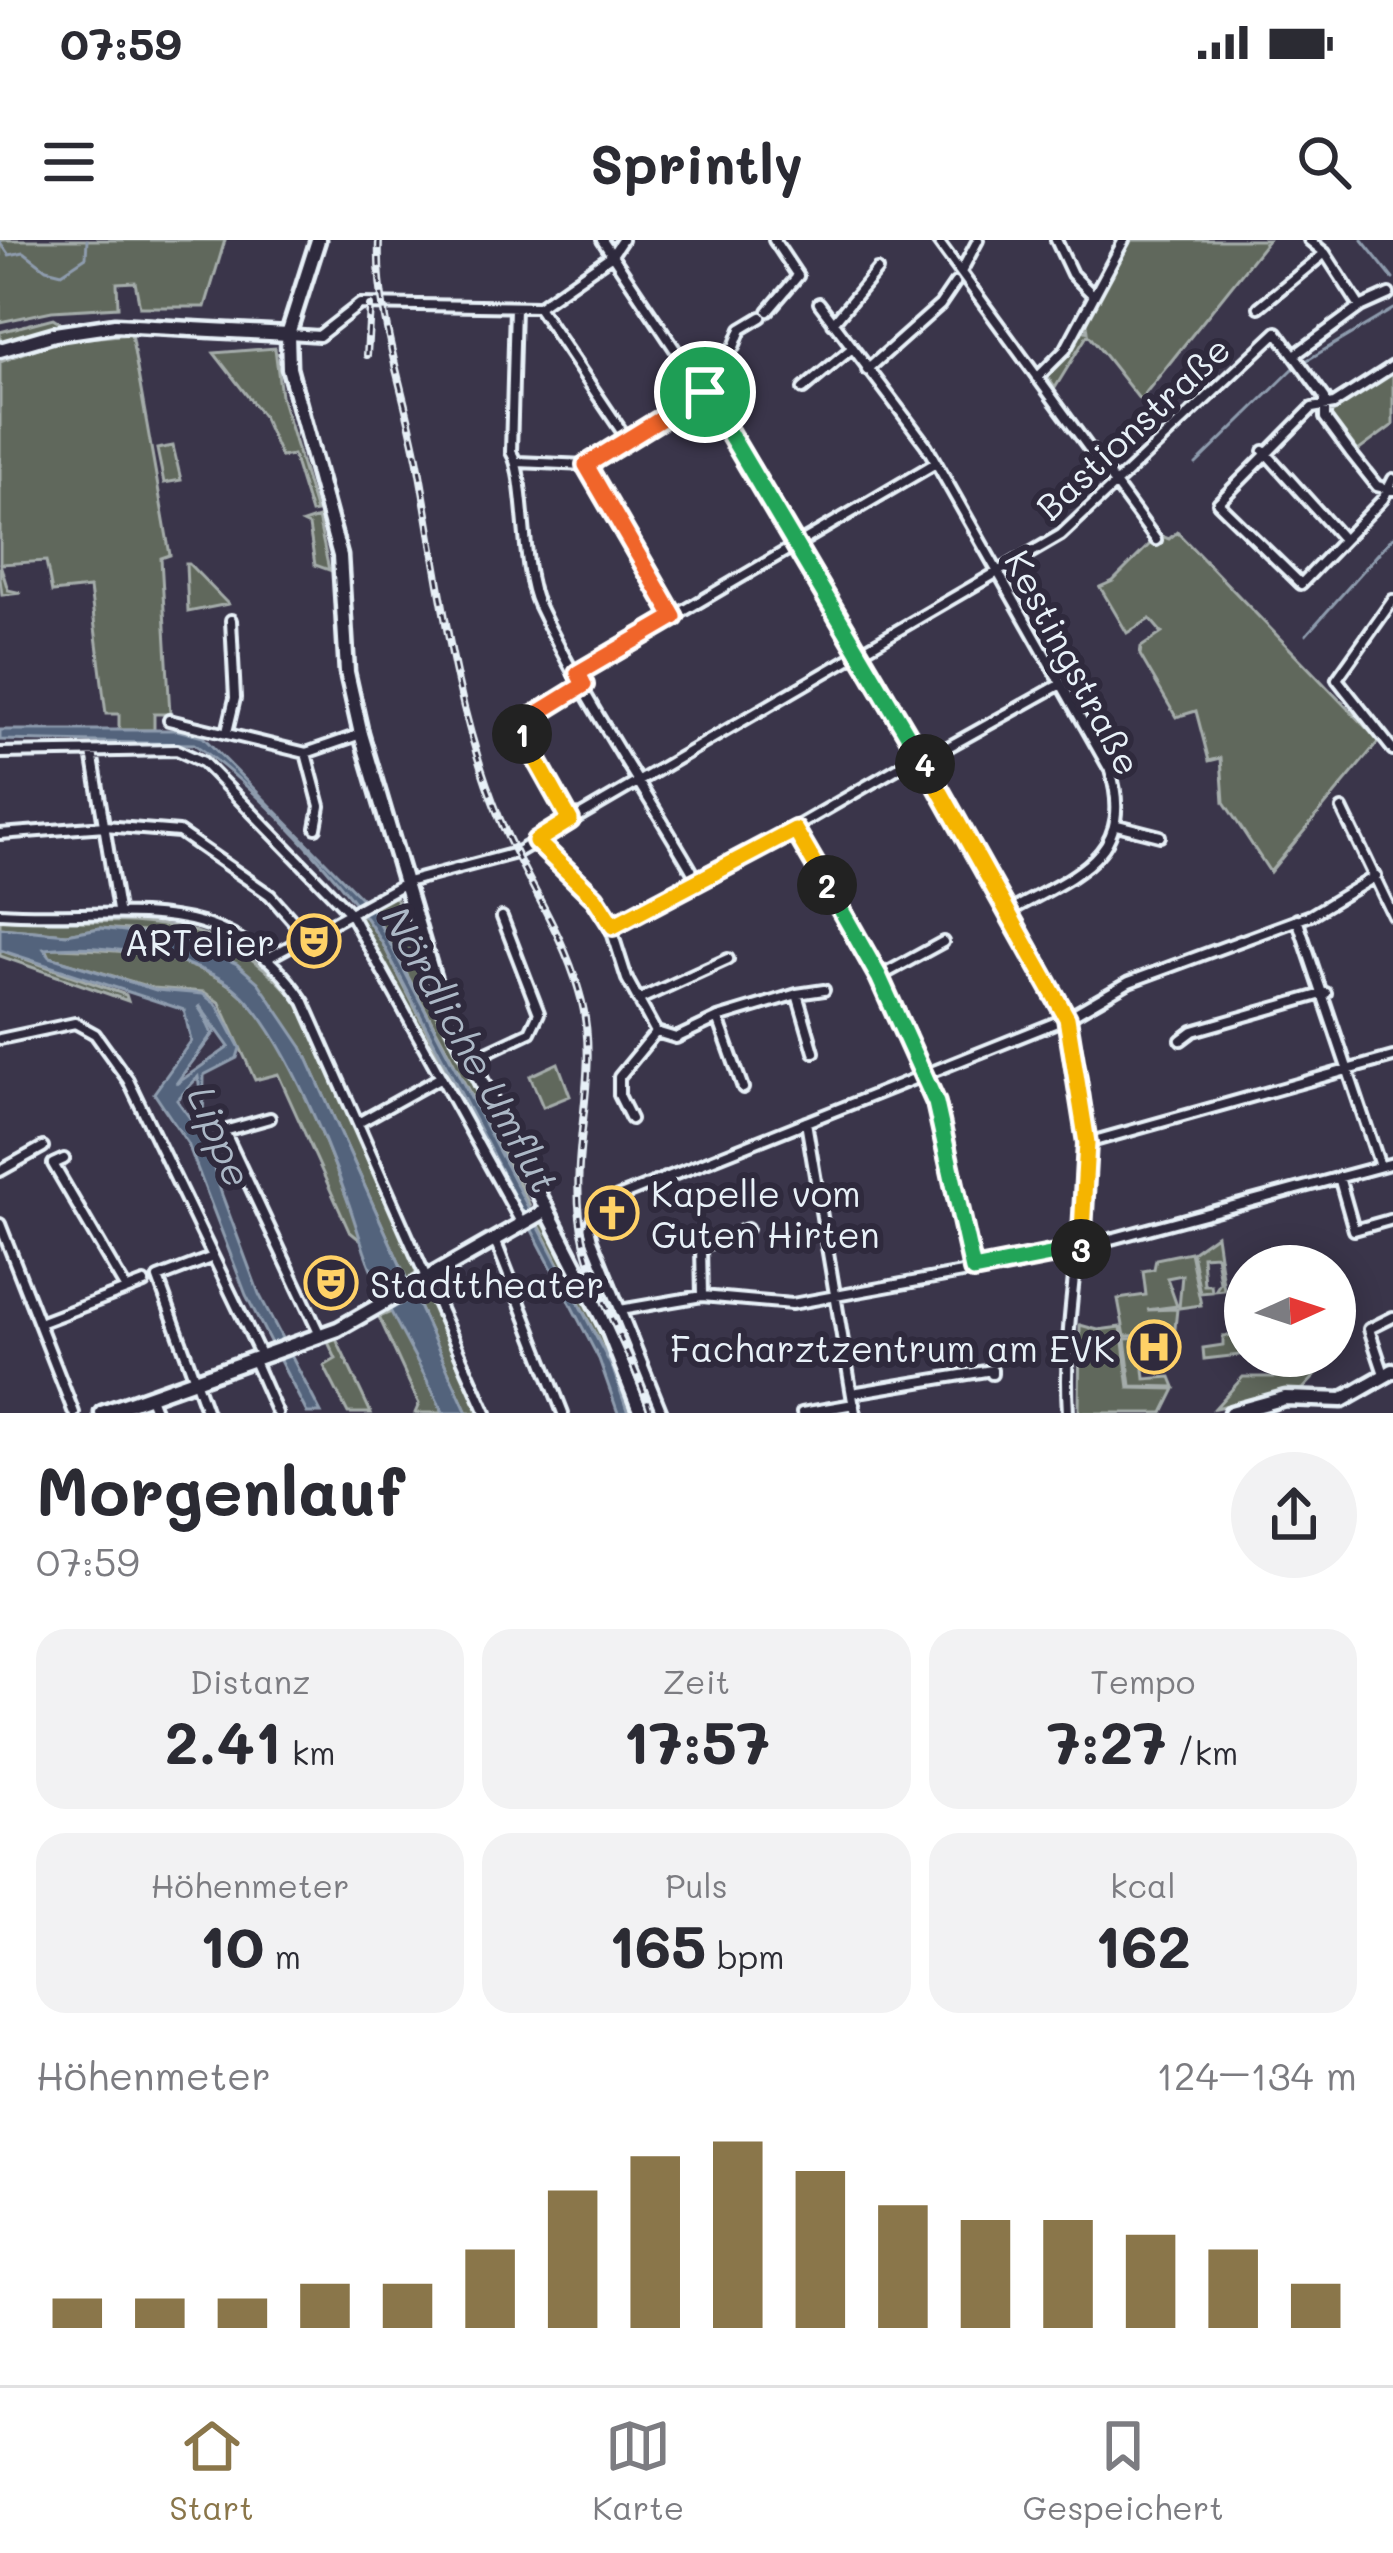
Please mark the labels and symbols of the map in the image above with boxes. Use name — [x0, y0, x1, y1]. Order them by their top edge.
street label: Bastionstraße — [1025, 325, 1239, 529]
pin — [654, 341, 756, 443]
street label: Kestingstraße — [995, 541, 1153, 783]
pin: 1 — [492, 704, 552, 764]
pin: 4 — [895, 734, 955, 794]
pin: 2 — [797, 855, 857, 915]
water label: Nördliche Umflut — [372, 897, 572, 1201]
theatre icon: ARTelier — [286, 913, 342, 969]
place label: ARTelier — [124, 918, 275, 965]
water label: Lippe — [177, 1078, 265, 1194]
place label: Kapelle vom Guten Hirten — [651, 1169, 880, 1257]
church icon: Kapelle vom Guten Hirten — [584, 1185, 640, 1241]
pin: 3 — [1051, 1219, 1111, 1279]
north arrow — [1224, 1245, 1356, 1377]
theatre icon: Stadttheater — [303, 1255, 359, 1311]
place label: Stadttheater — [370, 1260, 604, 1307]
hospital icon: Facharztzentrum am EVK — [1126, 1319, 1182, 1375]
place label: Facharztzentrum am EVK — [670, 1324, 1115, 1371]

